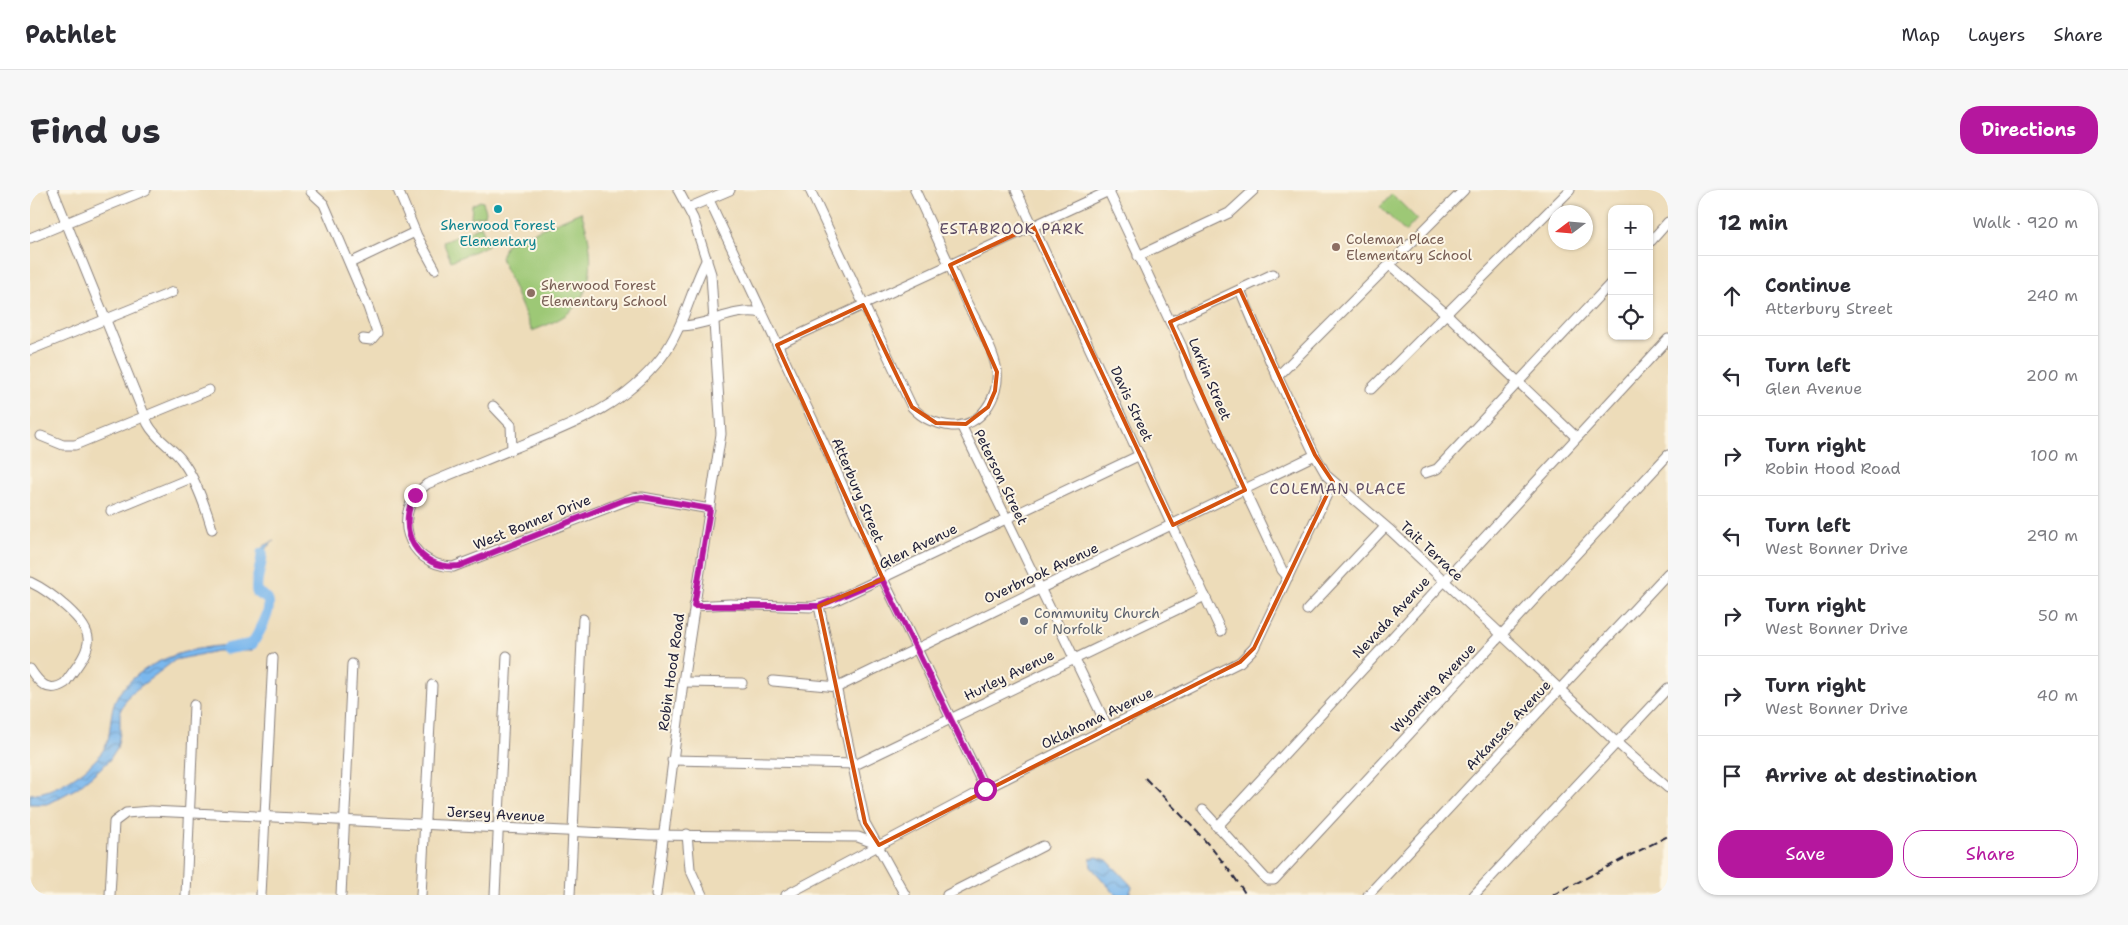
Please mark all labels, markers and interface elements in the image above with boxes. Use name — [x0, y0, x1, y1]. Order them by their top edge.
text: Pathlet — [25, 19, 116, 51]
text: Map — [1902, 23, 1940, 47]
text: Layers — [1968, 23, 2025, 47]
text: Share — [2053, 23, 2103, 47]
button: Directions — [1960, 106, 2098, 154]
text: Find us — [30, 107, 161, 154]
marker: Sherwood Forest Elementary — [492, 203, 504, 215]
north arrow — [1548, 205, 1593, 250]
map controls — [1608, 205, 1653, 340]
button: + — [1608, 205, 1653, 250]
text: 12 min — [1718, 209, 1788, 237]
text: Walk · 920 m — [1972, 212, 2078, 233]
place label: Sherwood Forest Elementary — [440, 216, 556, 250]
district label: ESTABROOK PARK — [939, 219, 1085, 239]
place label: Coleman Place Elementary School — [1346, 230, 1473, 264]
marker: Coleman Place Elementary School — [1330, 241, 1342, 253]
button: − — [1608, 250, 1653, 295]
text: Continue — [1765, 273, 1851, 298]
place label: Sherwood Forest Elementary School — [541, 276, 668, 310]
icon: ahead — [1718, 282, 1746, 310]
text: 240 m — [2026, 285, 2078, 306]
marker: Sherwood Forest Elementary School — [525, 287, 537, 299]
button: locate — [1608, 295, 1653, 340]
text: Atterbury Street — [1765, 298, 1893, 319]
street label: Larkin Street — [1185, 335, 1235, 423]
text: Turn left — [1765, 353, 1851, 378]
icon: left — [1718, 362, 1746, 390]
street label: Davis Street — [1107, 363, 1157, 445]
text: 200 m — [2026, 365, 2078, 386]
text: Glen Avenue — [1765, 378, 1862, 399]
street label: Peterson Street — [970, 426, 1032, 528]
text: Turn right — [1765, 433, 1866, 458]
street label: Atterbury Street — [828, 435, 888, 545]
icon: right — [1718, 442, 1746, 470]
text: 100 m — [2030, 445, 2078, 466]
text: Robin Hood Road — [1765, 458, 1901, 479]
district label: COLEMAN PLACE — [1269, 479, 1407, 499]
route end — [404, 484, 427, 507]
street label: West Bonner Drive — [471, 490, 594, 554]
text: Turn left — [1765, 513, 1851, 538]
street label: Tait Terrace — [1397, 517, 1468, 585]
street label: Glen Avenue — [876, 519, 960, 573]
icon: left — [1718, 522, 1746, 550]
text: 290 m — [2026, 525, 2078, 546]
text: West Bonner Drive — [1765, 538, 1908, 559]
street label: Overbrook Avenue — [981, 539, 1101, 607]
street label: Nevada Avenue — [1348, 572, 1434, 662]
text: Turn right — [1765, 593, 1866, 618]
icon: right — [1718, 602, 1746, 630]
place label: Community Church of Norfolk — [1034, 604, 1160, 638]
text: 50 m — [2038, 605, 2078, 626]
street label: Robin Hood Road — [654, 612, 688, 732]
marker: Community Church of Norfolk — [1018, 615, 1030, 627]
text: West Bonner Drive — [1765, 618, 1908, 639]
street label: Wyoming Avenue — [1387, 639, 1479, 737]
street label: Hurley Avenue — [961, 645, 1057, 705]
text: Turn right — [1765, 673, 1866, 698]
street label: Arkansas Avenue — [1461, 676, 1555, 774]
icon: right — [1718, 682, 1746, 710]
street label: Oklahoma Avenue — [1038, 683, 1156, 753]
text: 40 m — [2036, 685, 2078, 706]
text: West Bonner Drive — [1765, 698, 1908, 719]
icon: arrive — [1718, 762, 1746, 790]
text: Arrive at destination — [1765, 763, 1977, 788]
route start — [974, 778, 997, 801]
street label: Jersey Avenue — [446, 802, 546, 826]
button: Save — [1718, 830, 1893, 878]
button: Share — [1903, 830, 2078, 878]

